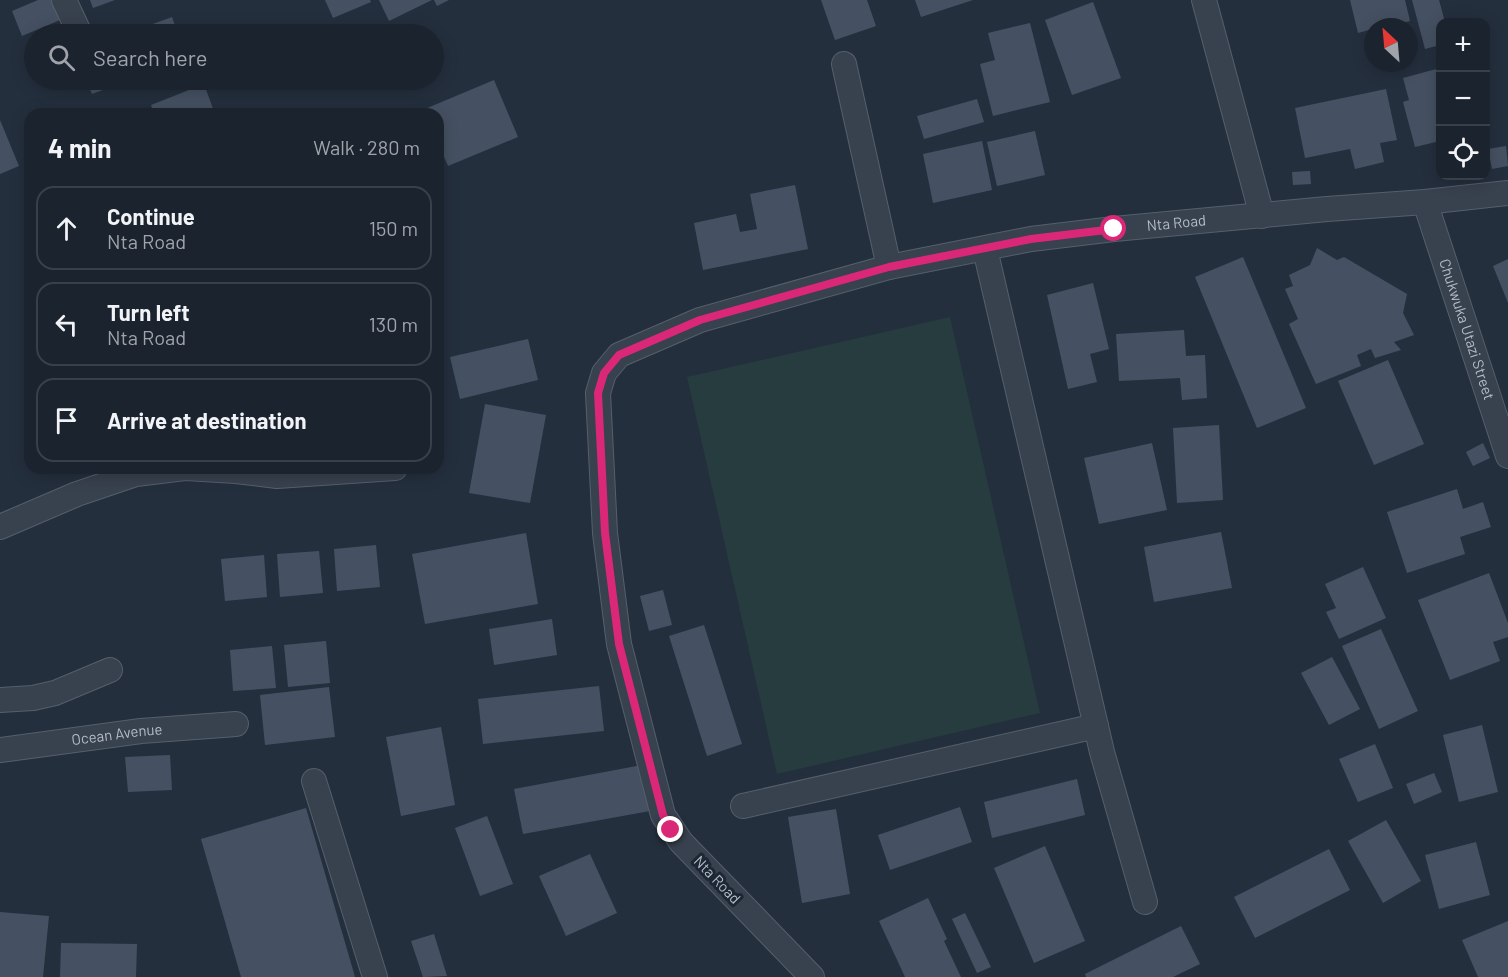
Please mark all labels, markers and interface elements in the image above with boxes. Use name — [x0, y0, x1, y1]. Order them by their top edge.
north arrow — [1364, 18, 1418, 72]
map controls — [1436, 18, 1490, 180]
button: + — [1436, 18, 1490, 72]
search box — [24, 24, 444, 90]
icon: search — [45, 41, 78, 74]
text: Search here — [93, 44, 207, 70]
button: − — [1436, 72, 1490, 126]
button: locate — [1436, 126, 1490, 180]
text: 4 min — [48, 132, 112, 163]
text: Walk · 280 m — [313, 135, 420, 159]
text: Continue — [107, 203, 195, 229]
street label: Nta Road — [1146, 210, 1207, 234]
icon: ahead — [50, 212, 83, 245]
route start — [1100, 215, 1126, 241]
text: 150 m — [369, 216, 418, 240]
text: Nta Road — [107, 229, 186, 253]
street label: Chukwuka Utazi Street — [1436, 256, 1499, 402]
text: Turn left — [107, 299, 190, 325]
icon: left — [50, 308, 83, 341]
text: 130 m — [369, 312, 418, 336]
text: Nta Road — [107, 325, 186, 349]
icon: arrive — [50, 404, 83, 437]
text: Arrive at destination — [107, 407, 306, 433]
street label: Ocean Avenue — [70, 719, 163, 748]
route end — [657, 816, 683, 842]
street label: Nta Road — [691, 852, 745, 907]

